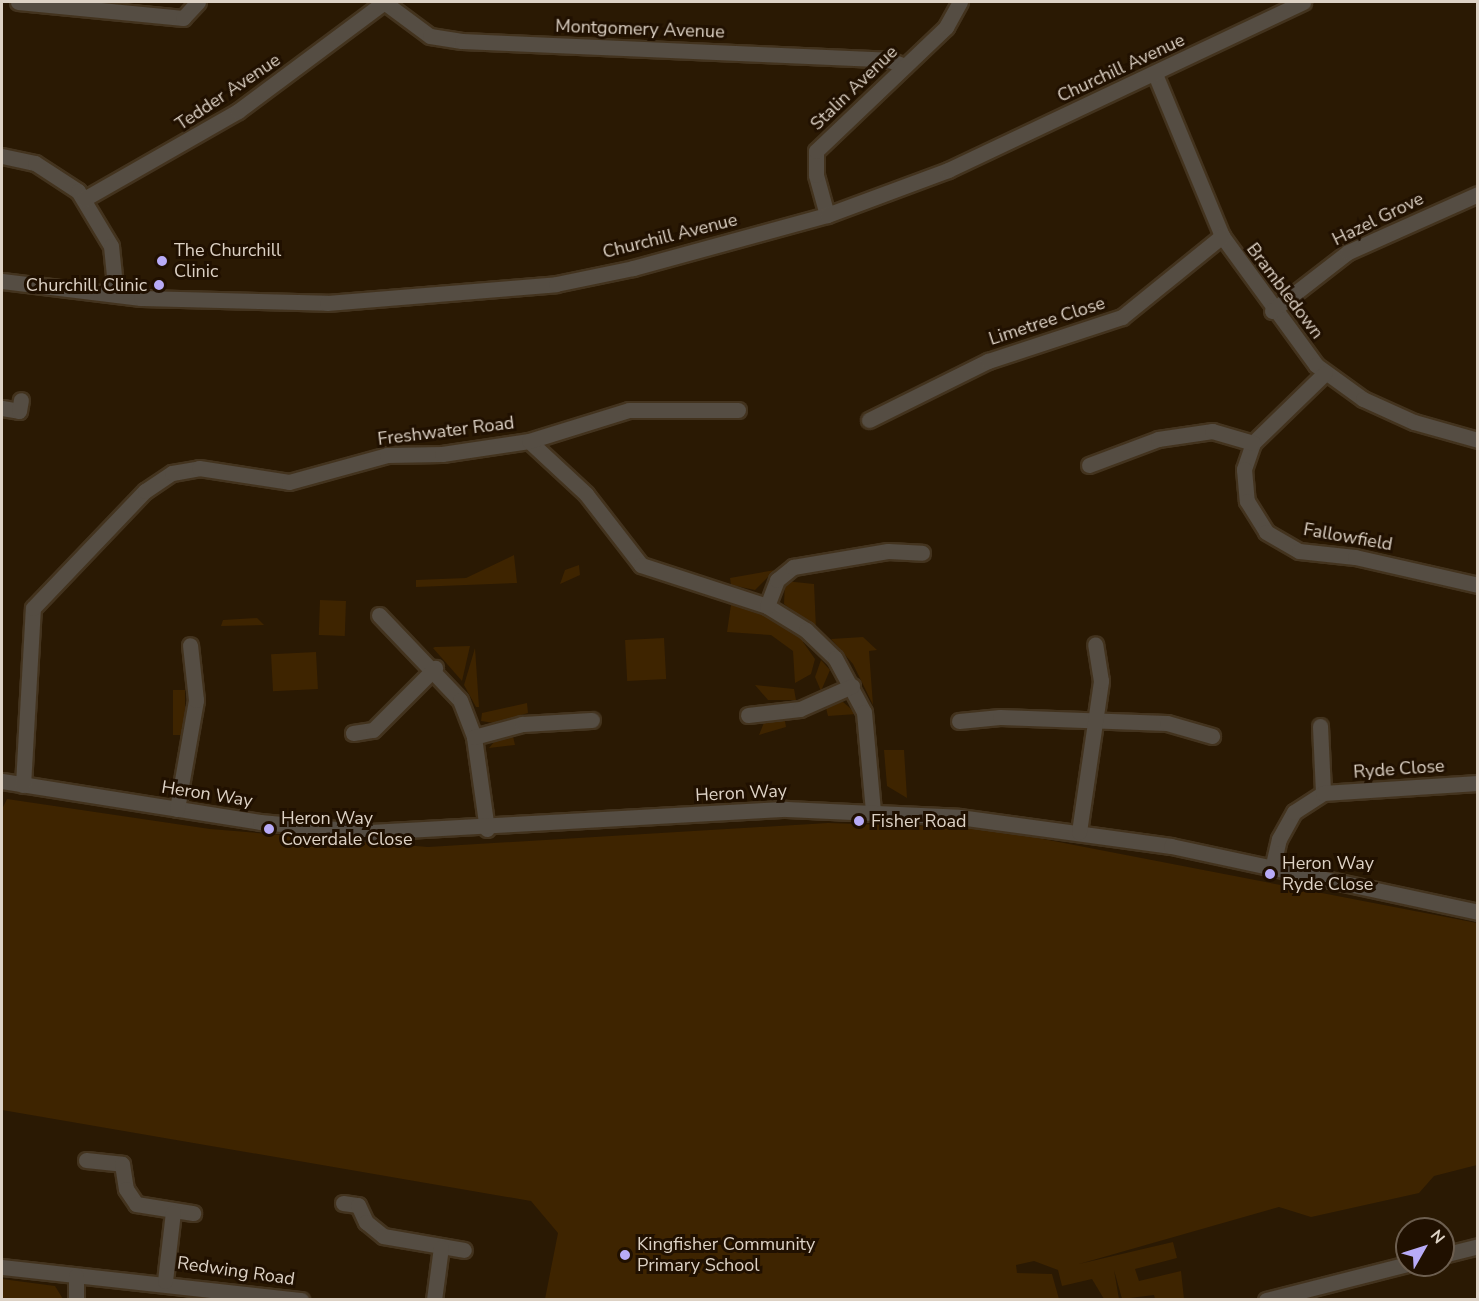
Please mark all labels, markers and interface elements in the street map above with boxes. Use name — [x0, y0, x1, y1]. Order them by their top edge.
street label: Montgomery Avenue — [555, 15, 725, 43]
street label: Churchill Avenue — [1054, 29, 1188, 107]
street label: Stalin Avenue — [806, 41, 902, 135]
street label: Tedder Avenue — [171, 49, 285, 135]
street label: Hazel Grove — [1329, 188, 1427, 250]
street label: Churchill Avenue — [600, 209, 740, 263]
street label: Brambledown — [1242, 239, 1328, 343]
place label: The Churchill Clinic — [174, 240, 281, 282]
marker: The Churchill Clinic — [155, 254, 169, 268]
place label: Churchill Clinic — [26, 274, 147, 296]
marker: Churchill Clinic — [152, 278, 166, 292]
street label: Limetree Close — [986, 292, 1108, 350]
street label: Freshwater Road — [376, 412, 516, 450]
street label: Fallowfield — [1302, 519, 1394, 555]
street label: Ryde Close — [1353, 755, 1445, 783]
street label: Heron Way — [160, 776, 254, 812]
street label: Heron Way — [695, 780, 787, 806]
place label: Heron Way Coverdale Close — [281, 808, 412, 850]
place label: Fisher Road — [871, 810, 966, 832]
marker: Fisher Road — [852, 814, 866, 828]
marker: Heron Way Coverdale Close — [262, 822, 276, 836]
place label: Heron Way Ryde Close — [1282, 853, 1374, 896]
marker: Heron Way Ryde Close — [1263, 867, 1277, 881]
north arrow — [1395, 1217, 1455, 1277]
text: N — [1425, 1225, 1450, 1249]
place label: Kingfisher Community Primary School — [637, 1234, 815, 1276]
marker: Kingfisher Community Primary School — [618, 1248, 632, 1262]
street label: Redwing Road — [176, 1252, 296, 1290]

